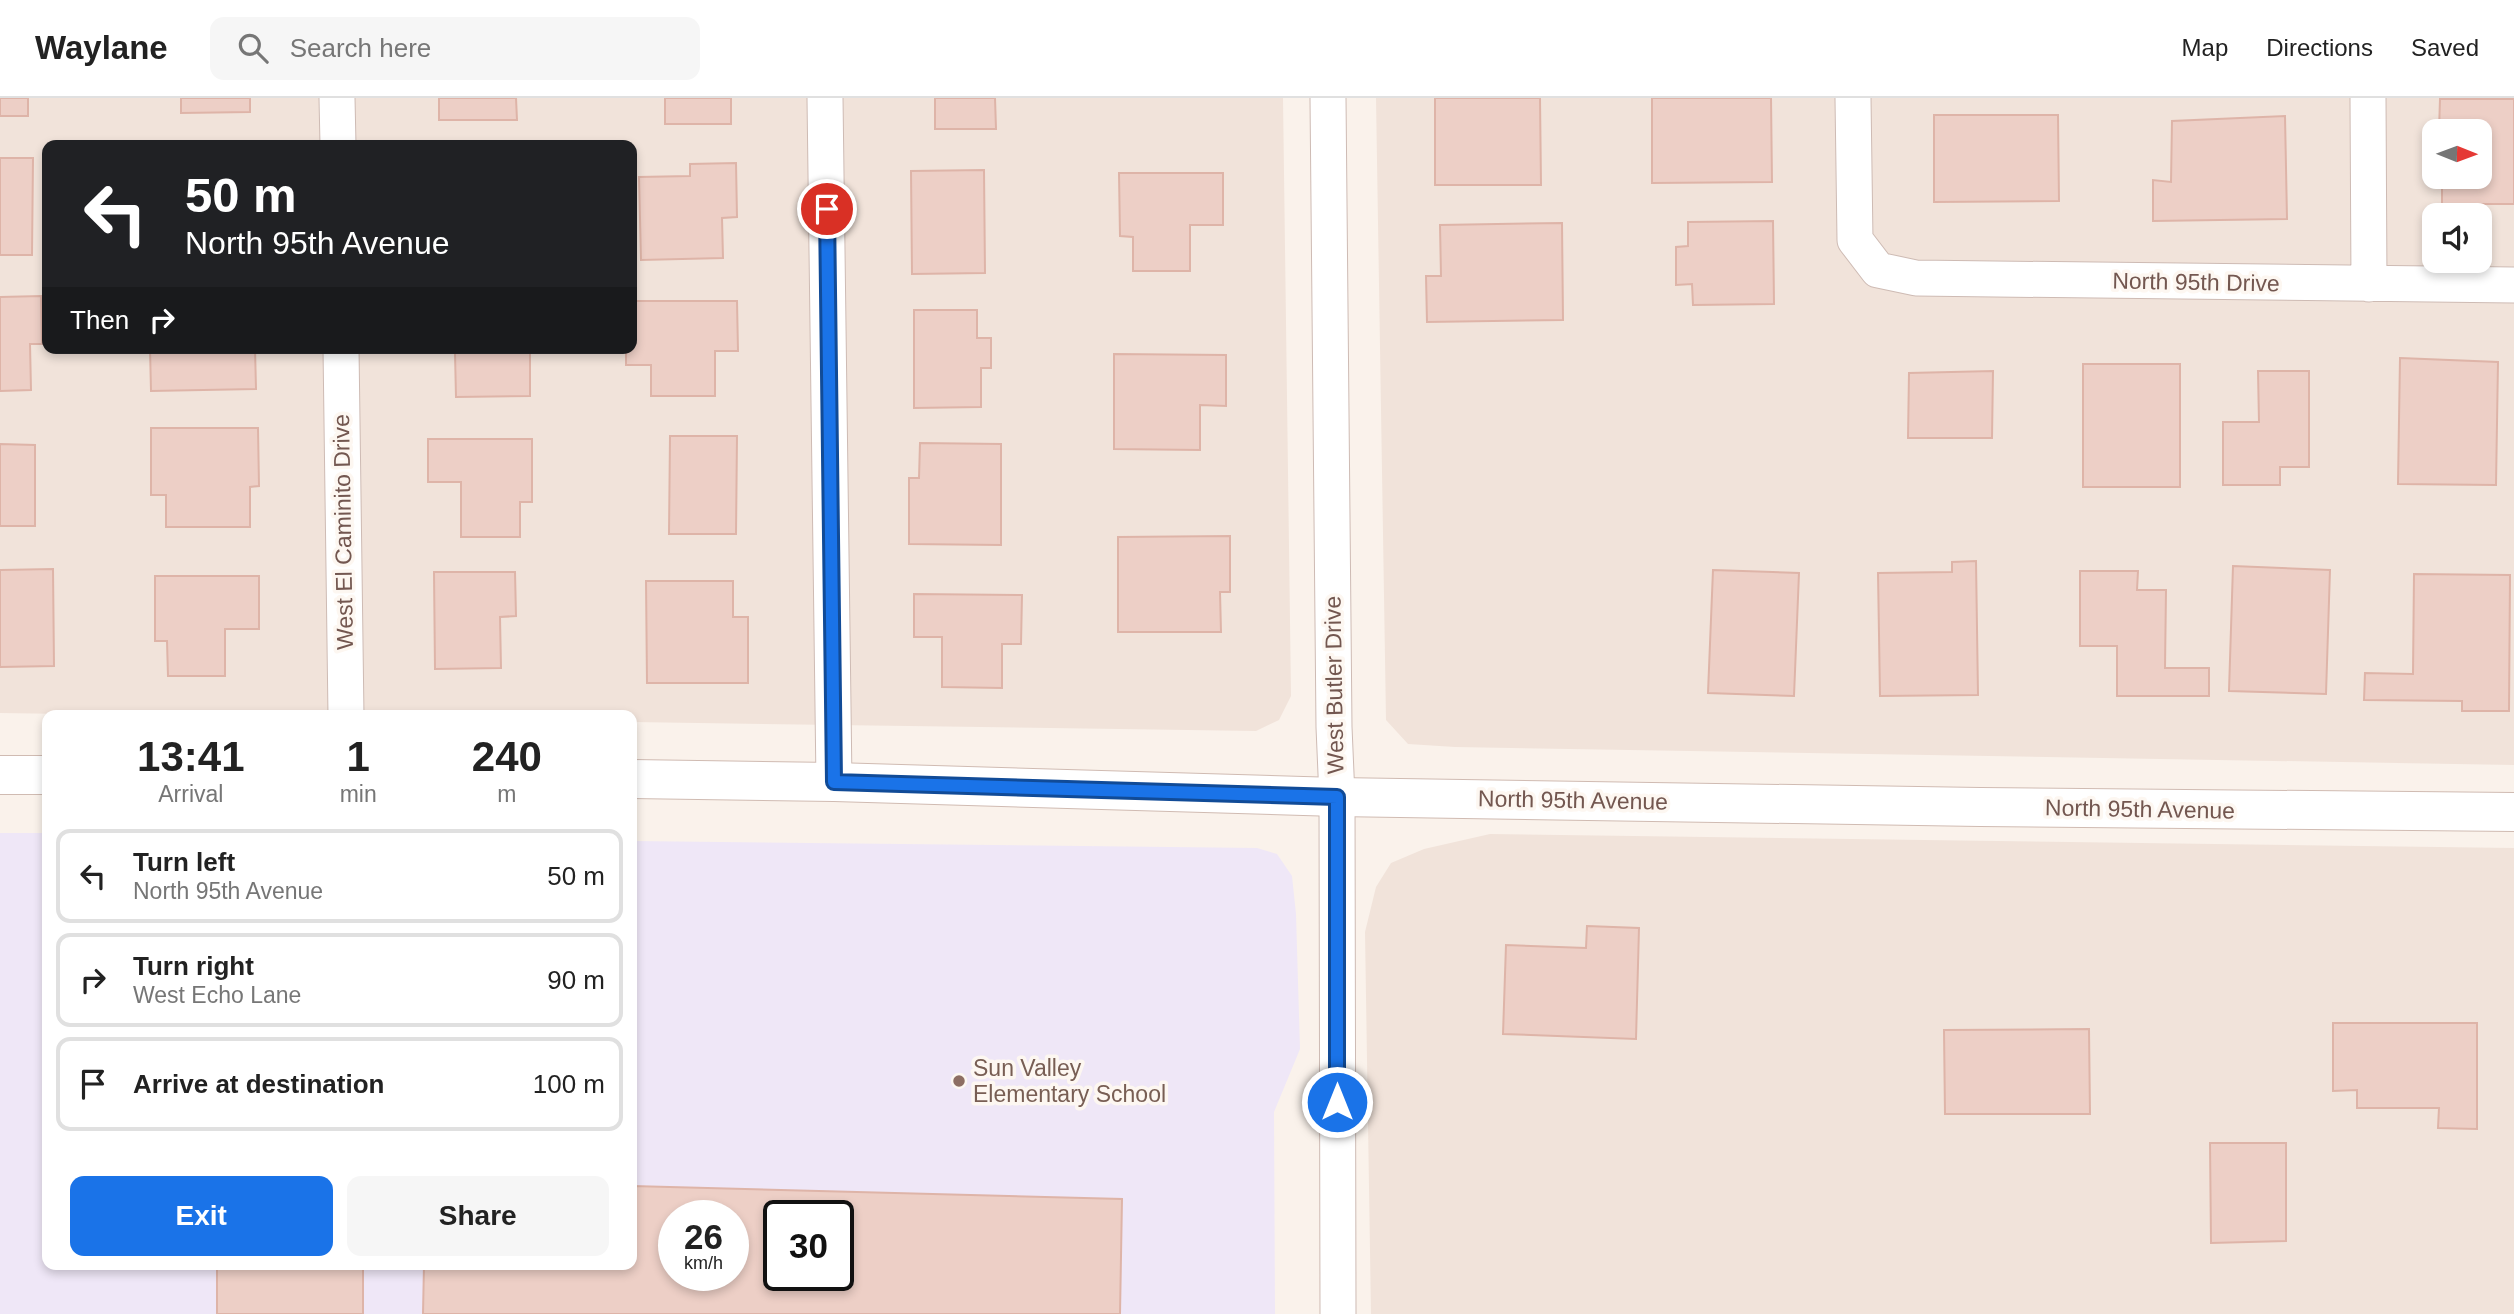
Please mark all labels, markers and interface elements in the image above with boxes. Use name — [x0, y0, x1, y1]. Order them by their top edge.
search box — [210, 17, 700, 80]
text: Waylane — [35, 29, 168, 66]
icon: search — [234, 29, 272, 67]
text: Search here — [290, 33, 431, 63]
text: Map — [2182, 34, 2228, 61]
text: Directions — [2266, 34, 2373, 61]
text: Saved — [2411, 34, 2479, 61]
north arrow — [2422, 119, 2492, 189]
map controls — [2422, 119, 2492, 273]
icon: left — [70, 168, 161, 259]
text: 50 m — [185, 168, 297, 222]
pin — [797, 179, 857, 239]
icon: arrive — [808, 190, 846, 228]
button: sound — [2422, 203, 2492, 273]
text: North 95th Avenue — [185, 225, 450, 261]
street label: North 95th Drive — [2112, 268, 2280, 296]
icon: right — [143, 301, 181, 339]
text: Then — [70, 305, 129, 335]
street label: West El Caminito Drive — [328, 414, 358, 650]
street label: West Butler Drive — [1319, 596, 1349, 774]
text: 13:41 — [137, 733, 245, 780]
text: 1 — [346, 733, 370, 780]
text: 240 — [472, 733, 542, 780]
text: Arrival — [158, 781, 223, 807]
text: min — [340, 781, 377, 807]
text: m — [497, 781, 516, 807]
street label: North 95th Avenue — [1478, 785, 1668, 815]
street label: North 95th Avenue — [2045, 794, 2235, 824]
text: Turn left — [133, 847, 235, 877]
icon: left — [74, 857, 112, 895]
text: 50 m — [547, 861, 605, 891]
text: North 95th Avenue — [133, 878, 323, 904]
text: Turn right — [133, 951, 254, 981]
icon: right — [74, 961, 112, 999]
text: 90 m — [547, 965, 605, 995]
text: West Echo Lane — [133, 982, 301, 1008]
place label: Sun Valley Elementary School — [973, 1055, 1166, 1107]
icon: arrive — [74, 1065, 112, 1103]
position arrow — [1300, 1065, 1374, 1139]
text: Arrive at destination — [133, 1069, 384, 1099]
text: 100 m — [533, 1069, 605, 1099]
marker: Sun Valley Elementary School — [951, 1073, 967, 1089]
button: Exit — [70, 1176, 333, 1256]
button: Share — [347, 1176, 609, 1256]
speed limit sign: 30 — [763, 1200, 854, 1291]
text: 26 — [684, 1217, 723, 1256]
text: km/h — [684, 1253, 723, 1273]

